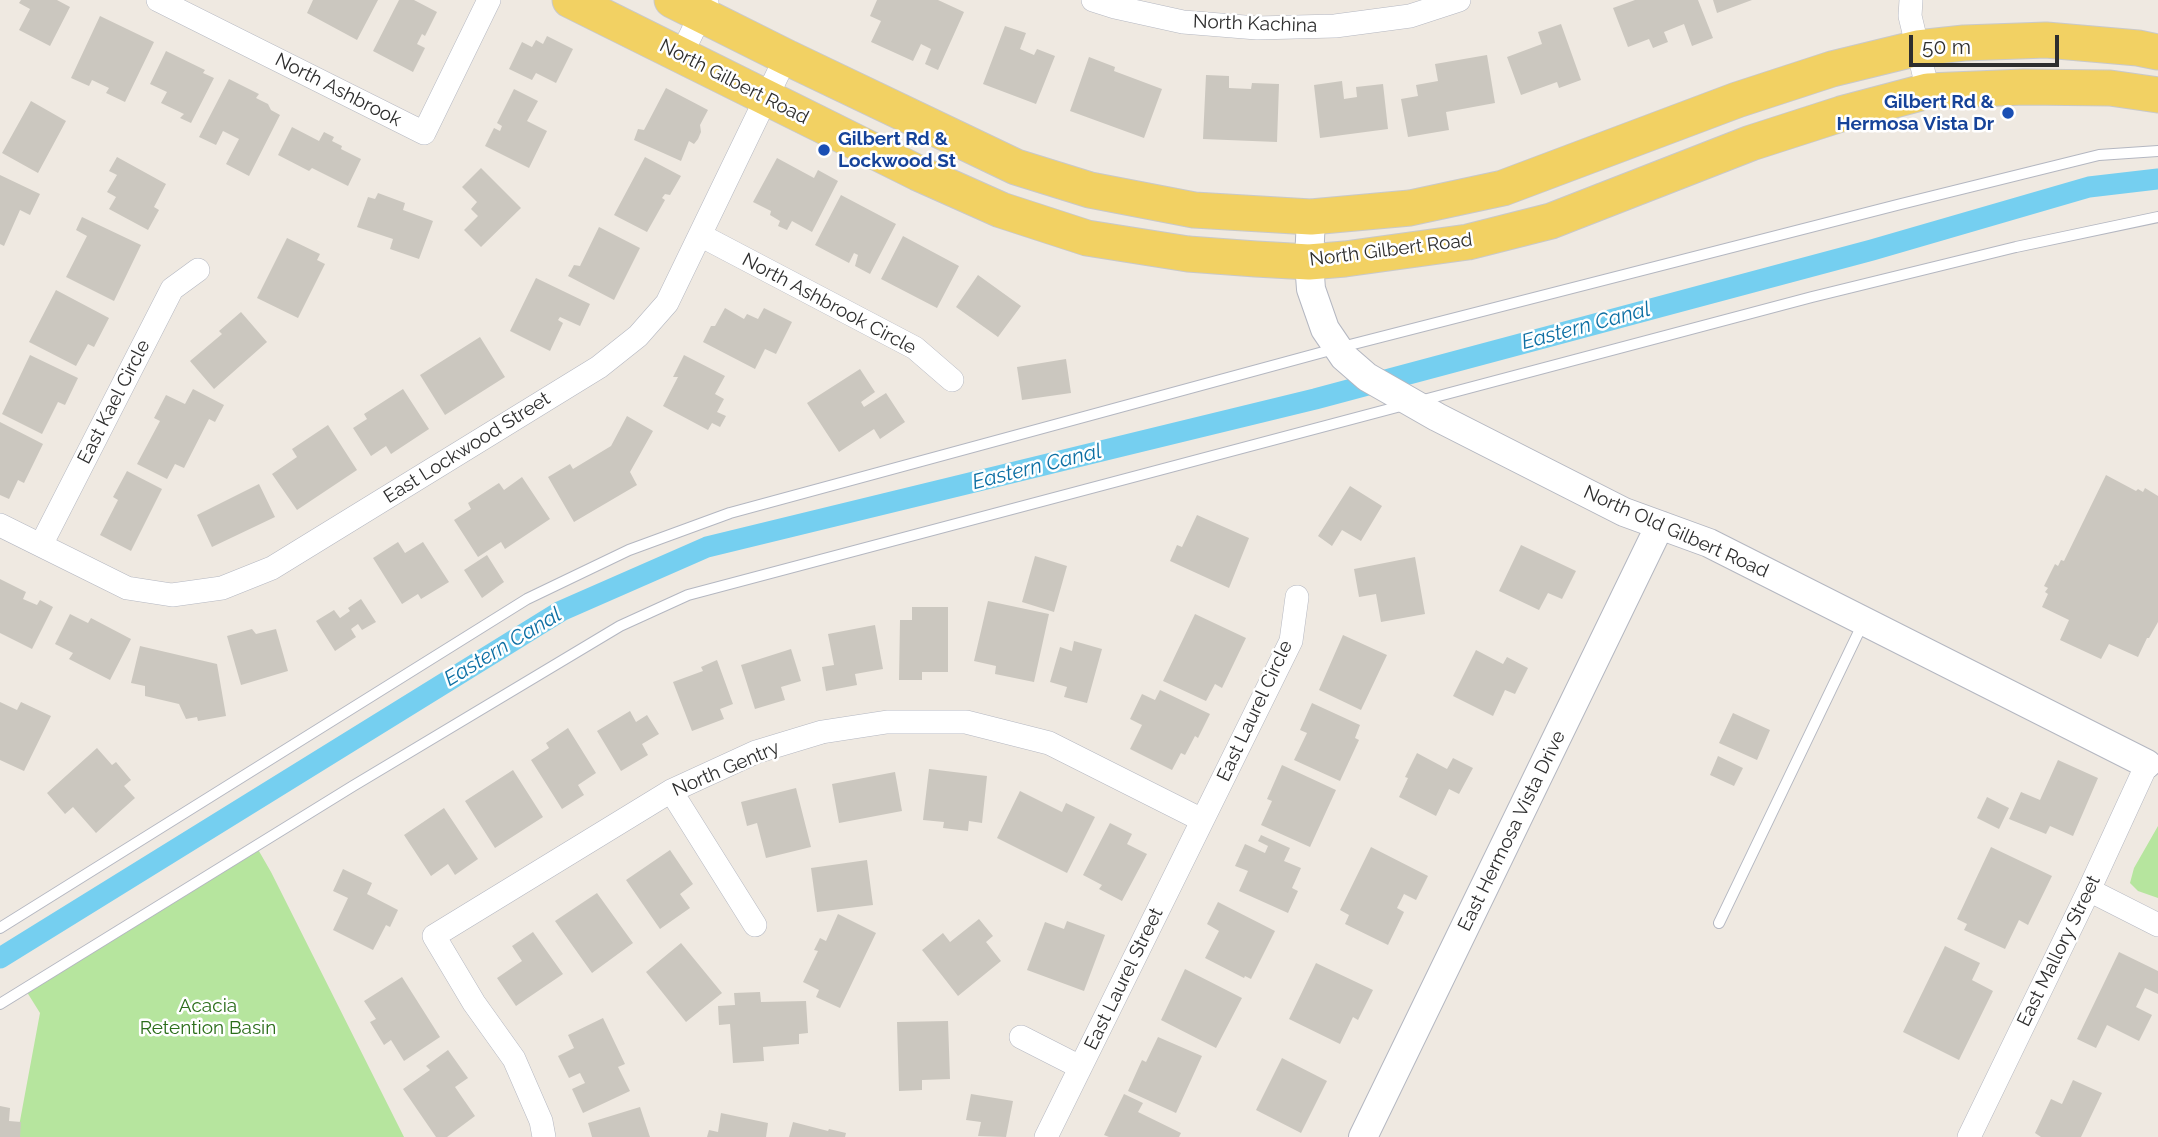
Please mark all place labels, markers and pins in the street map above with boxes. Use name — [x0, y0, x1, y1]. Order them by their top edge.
place label: Gilbert Rd & Hermosa Vista Dr — [1837, 91, 1994, 135]
marker: Gilbert Rd & Hermosa Vista Dr — [2000, 105, 2016, 121]
place label: Gilbert Rd & Lockwood St — [838, 128, 956, 172]
marker: Gilbert Rd & Lockwood St — [816, 142, 832, 158]

